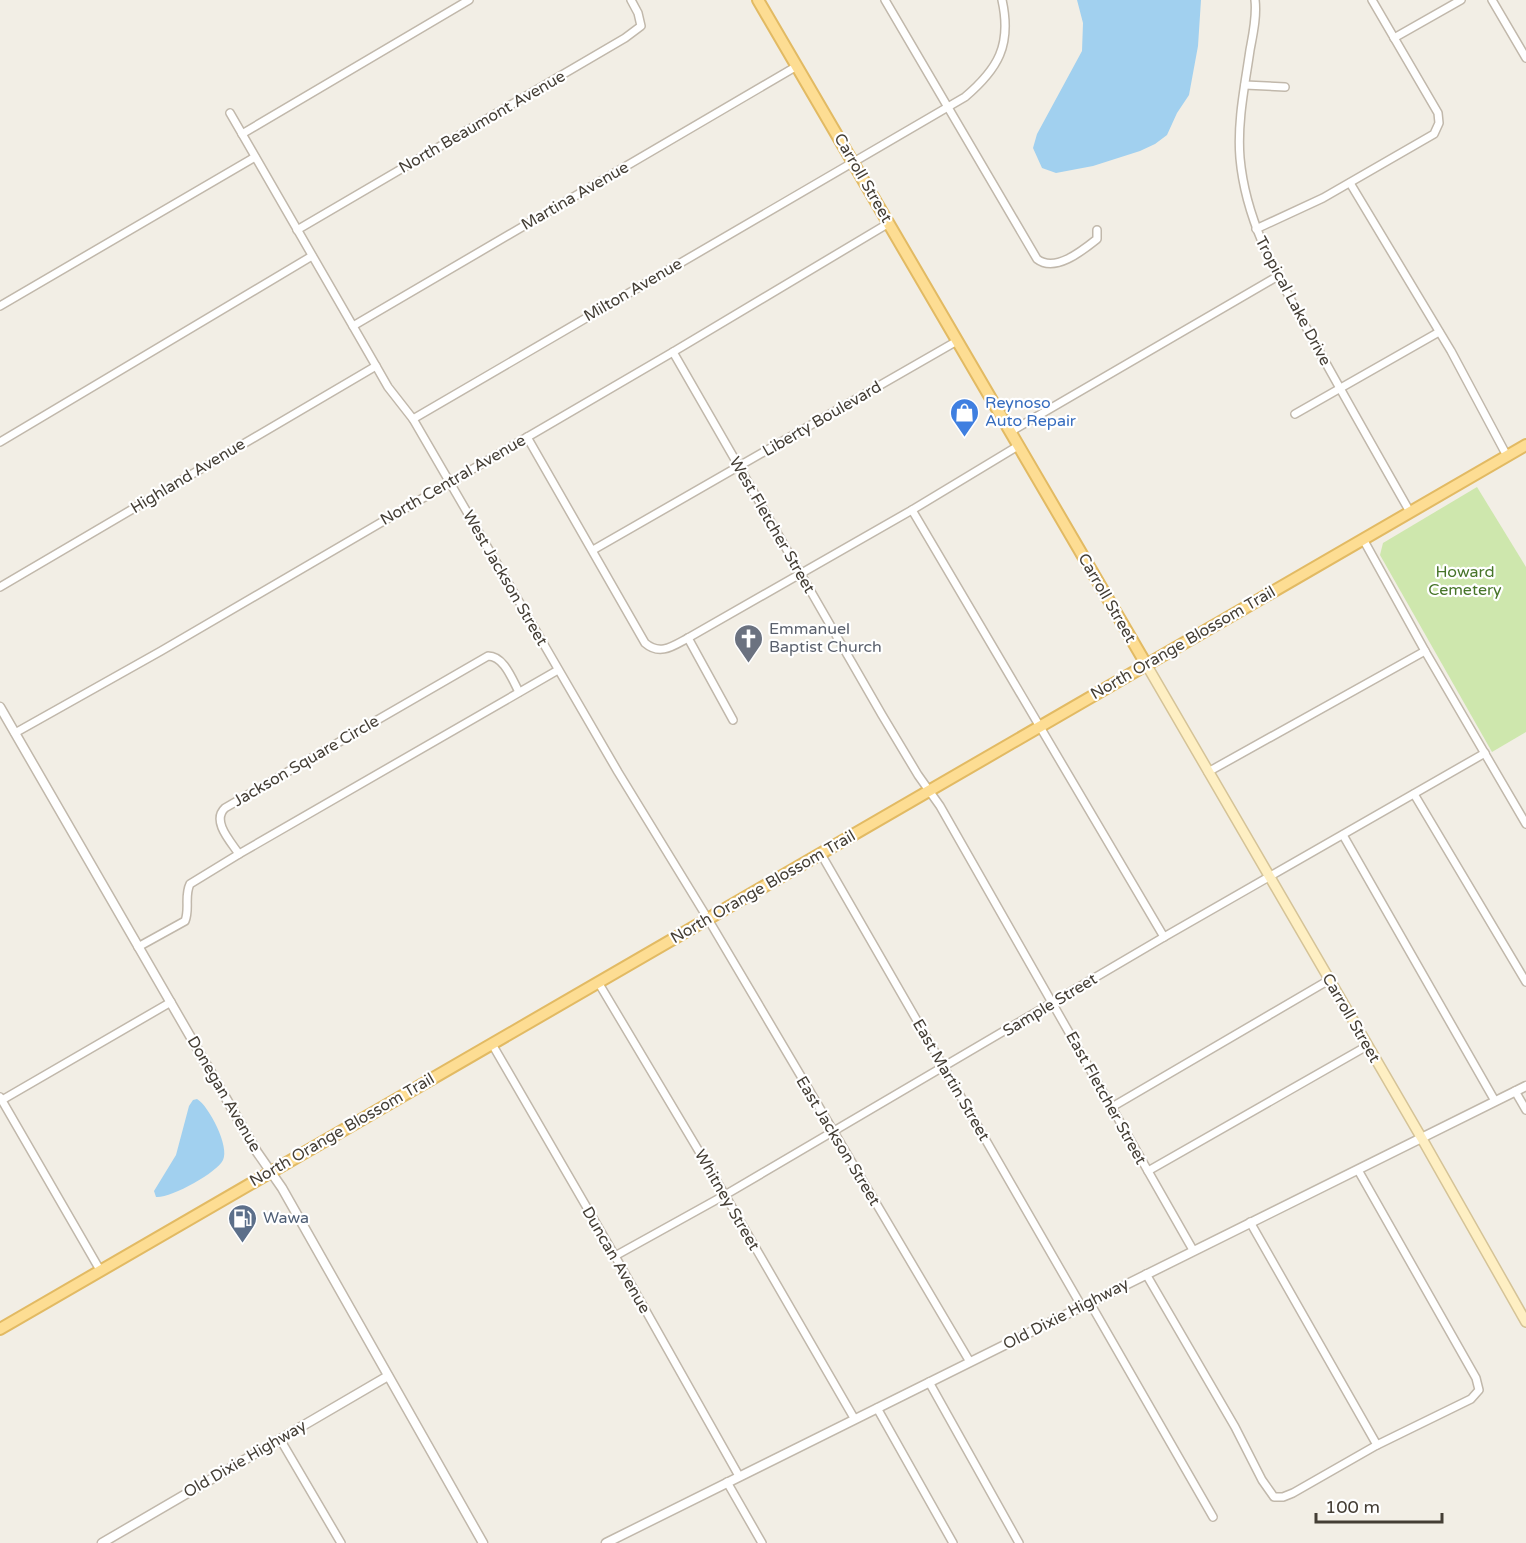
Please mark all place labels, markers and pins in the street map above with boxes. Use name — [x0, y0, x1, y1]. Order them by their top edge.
place label: Reynoso Auto Repair — [985, 393, 1077, 431]
shop icon: Reynoso Auto Repair — [948, 396, 980, 438]
place label: Emmanuel Baptist Church — [769, 619, 882, 657]
church icon: Emmanuel Baptist Church — [732, 622, 764, 664]
fuel station icon: Wawa — [226, 1202, 258, 1244]
place label: Wawa — [263, 1208, 309, 1228]

